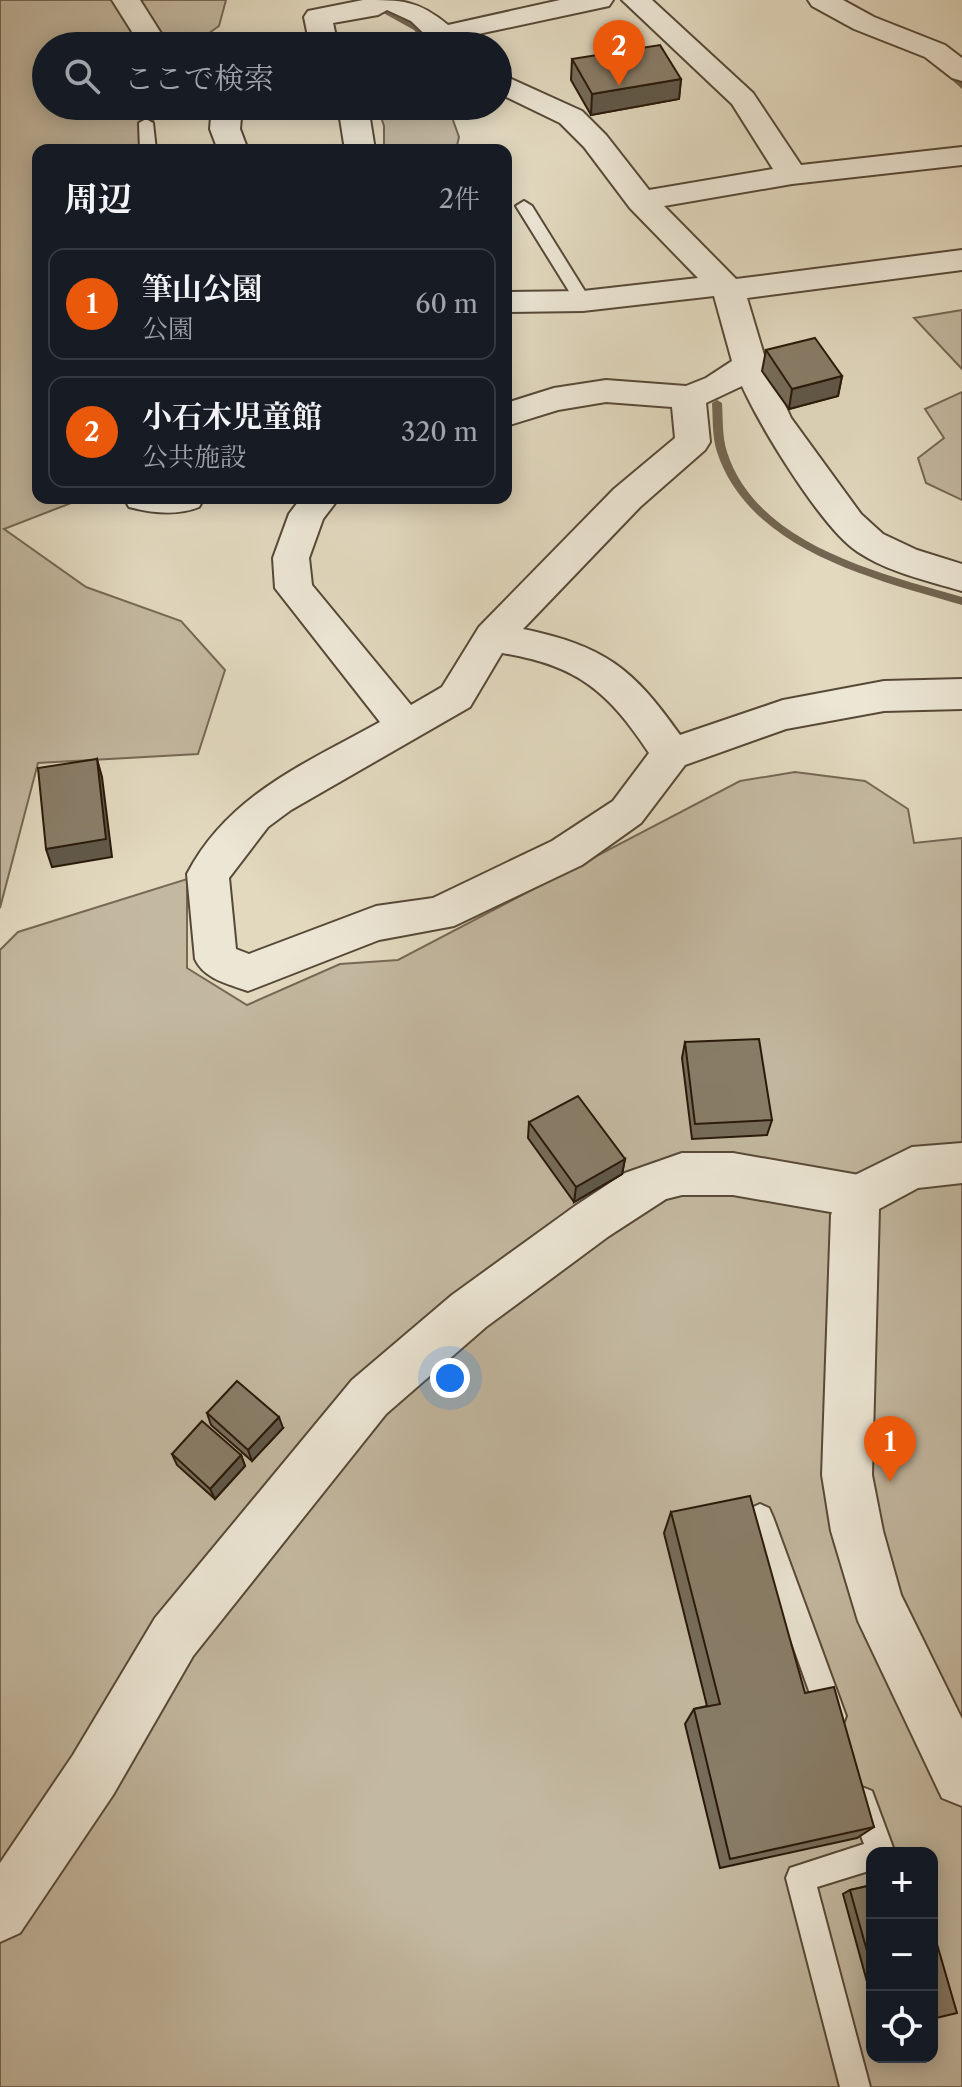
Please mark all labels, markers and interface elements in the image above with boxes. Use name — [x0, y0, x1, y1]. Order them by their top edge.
pin: 2 — [593, 20, 645, 86]
search box — [32, 32, 512, 120]
icon: search — [60, 54, 104, 98]
text: ここで検索 — [124, 60, 274, 97]
text: 周辺 — [64, 178, 132, 220]
text: 2件 — [439, 183, 480, 215]
text: 筆山公園 — [142, 270, 262, 307]
text: 1 — [86, 288, 98, 320]
text: 60 m — [415, 288, 478, 320]
text: 公園 — [142, 313, 194, 345]
text: 小石木児童館 — [142, 398, 322, 435]
text: 2 — [84, 416, 100, 448]
text: 320 m — [401, 416, 478, 448]
text: 公共施設 — [142, 441, 246, 473]
your location — [430, 1358, 470, 1398]
pin: 1 — [864, 1416, 916, 1482]
map controls — [866, 1847, 938, 2063]
button: + — [866, 1847, 938, 1919]
button: − — [866, 1919, 938, 1991]
button: locate — [866, 1991, 938, 2063]

